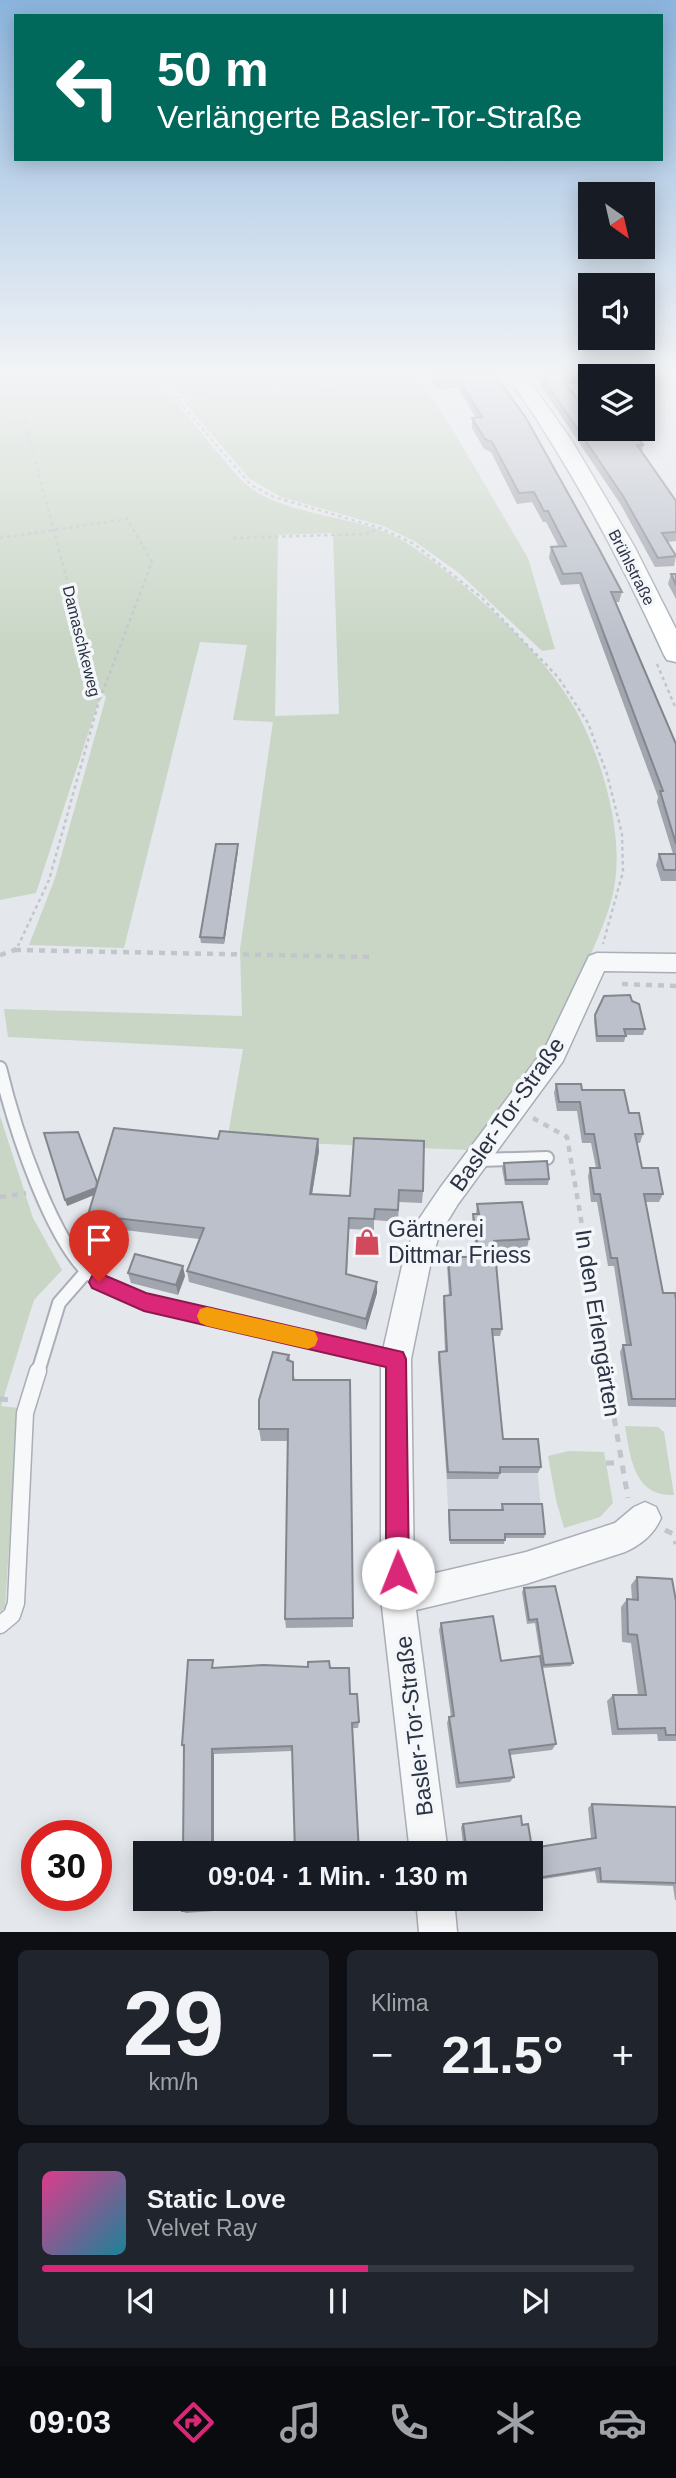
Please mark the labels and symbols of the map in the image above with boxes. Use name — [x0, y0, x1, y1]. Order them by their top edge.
north arrow — [578, 182, 654, 259]
street label: Brühlstraße — [605, 527, 658, 608]
street label: Damaschkeweg — [59, 584, 104, 698]
street label: Basler-Tor-Straße — [444, 1032, 570, 1196]
pin — [69, 1210, 129, 1282]
place label: Gärtnerei Dittmar Friess — [388, 1216, 531, 1268]
shop icon: Gärtnerei Dittmar Friess — [352, 1227, 382, 1257]
street label: In den Erlengärten — [570, 1228, 626, 1418]
position arrow — [361, 1536, 435, 1610]
street label: Basler-Tor-Straße — [390, 1634, 438, 1818]
speed limit sign: 30 — [21, 1820, 112, 1911]

